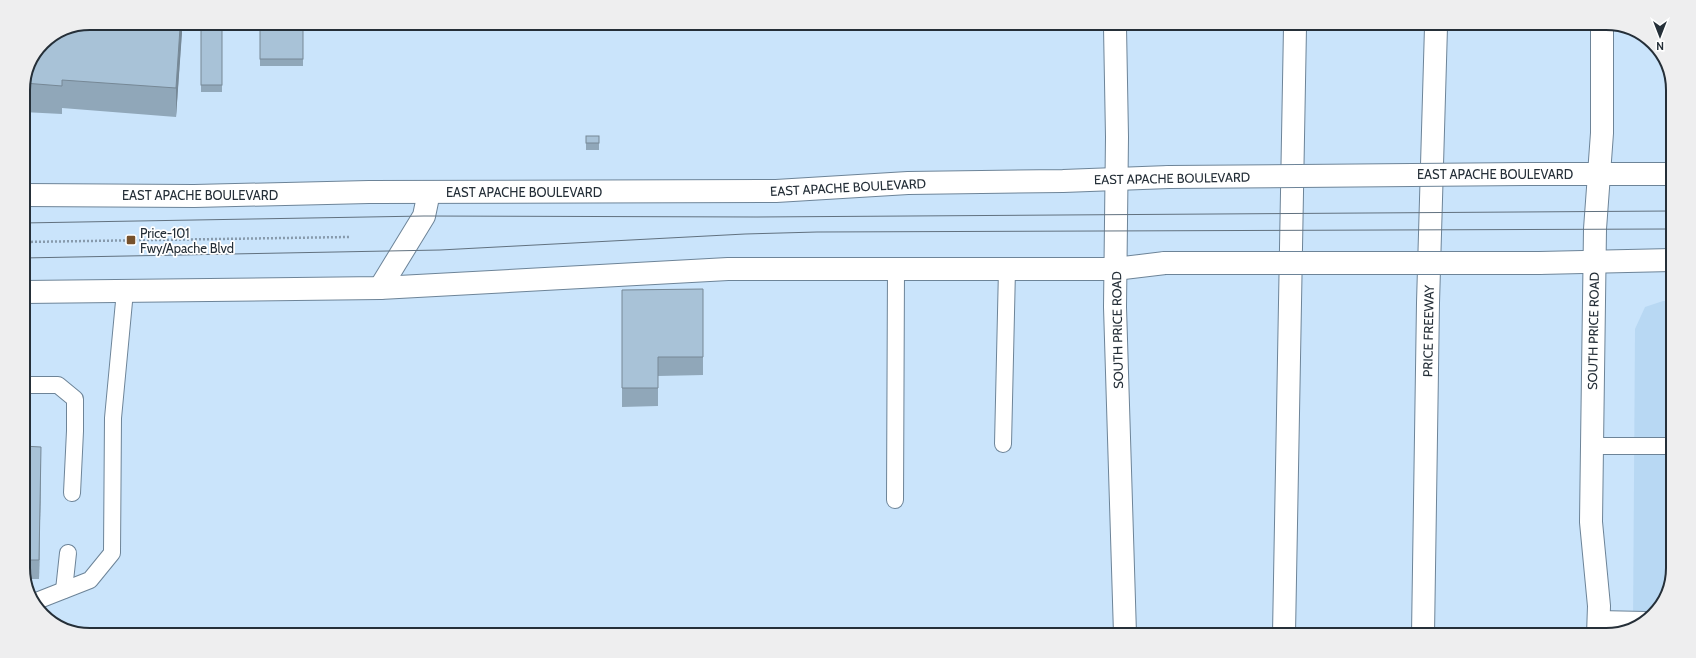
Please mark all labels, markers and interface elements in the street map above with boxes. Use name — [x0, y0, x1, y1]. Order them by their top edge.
north arrow — [1640, 16, 1680, 56]
text: N — [1656, 39, 1664, 53]
street label: EAST APACHE BOULEVARD — [1417, 166, 1573, 182]
street label: EAST APACHE BOULEVARD — [1094, 169, 1250, 187]
street label: EAST APACHE BOULEVARD — [770, 175, 926, 199]
street label: EAST APACHE BOULEVARD — [446, 184, 602, 200]
street label: EAST APACHE BOULEVARD — [122, 187, 278, 203]
place label: Price-101 Fwy/Apache Blvd — [140, 225, 234, 256]
marker: Price-101 Fwy/Apache Blvd — [125, 234, 137, 246]
street label: SOUTH PRICE ROAD — [1108, 271, 1126, 389]
street label: SOUTH PRICE ROAD — [1584, 272, 1602, 390]
street label: PRICE FREEWAY — [1419, 284, 1437, 377]

